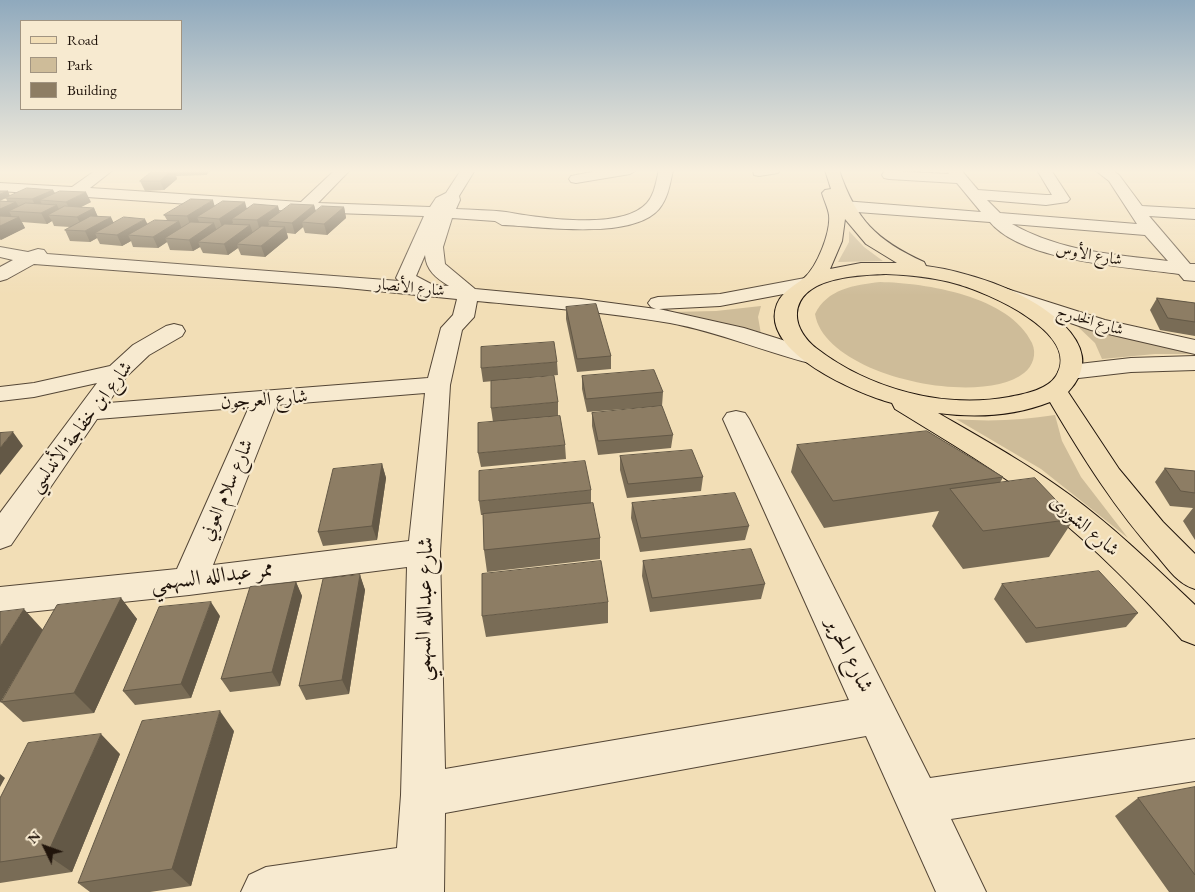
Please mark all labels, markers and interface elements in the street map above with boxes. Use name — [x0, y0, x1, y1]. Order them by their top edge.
legend — [20, 20, 182, 110]
text: Road — [67, 30, 98, 49]
text: Park — [67, 55, 93, 74]
text: Building — [67, 80, 117, 99]
street label: شارع الأوس — [1054, 240, 1124, 270]
street label: شارع الأنصار — [375, 275, 445, 301]
street label: شارع الخدرج — [1054, 302, 1126, 340]
street label: شارع ابن خفاجة الأندلسي — [24, 357, 138, 497]
street label: شارع العرجون — [220, 386, 308, 414]
street label: شارع سلام العوني — [195, 436, 259, 544]
street label: شارع الشورى — [1045, 490, 1123, 562]
street label: شارع عبدالله السهمي — [411, 537, 439, 681]
street label: ممر عبدالله السهمي — [149, 556, 275, 598]
street label: شارع الحرير — [819, 613, 879, 697]
north arrow — [20, 822, 70, 872]
text: N — [23, 827, 44, 847]

